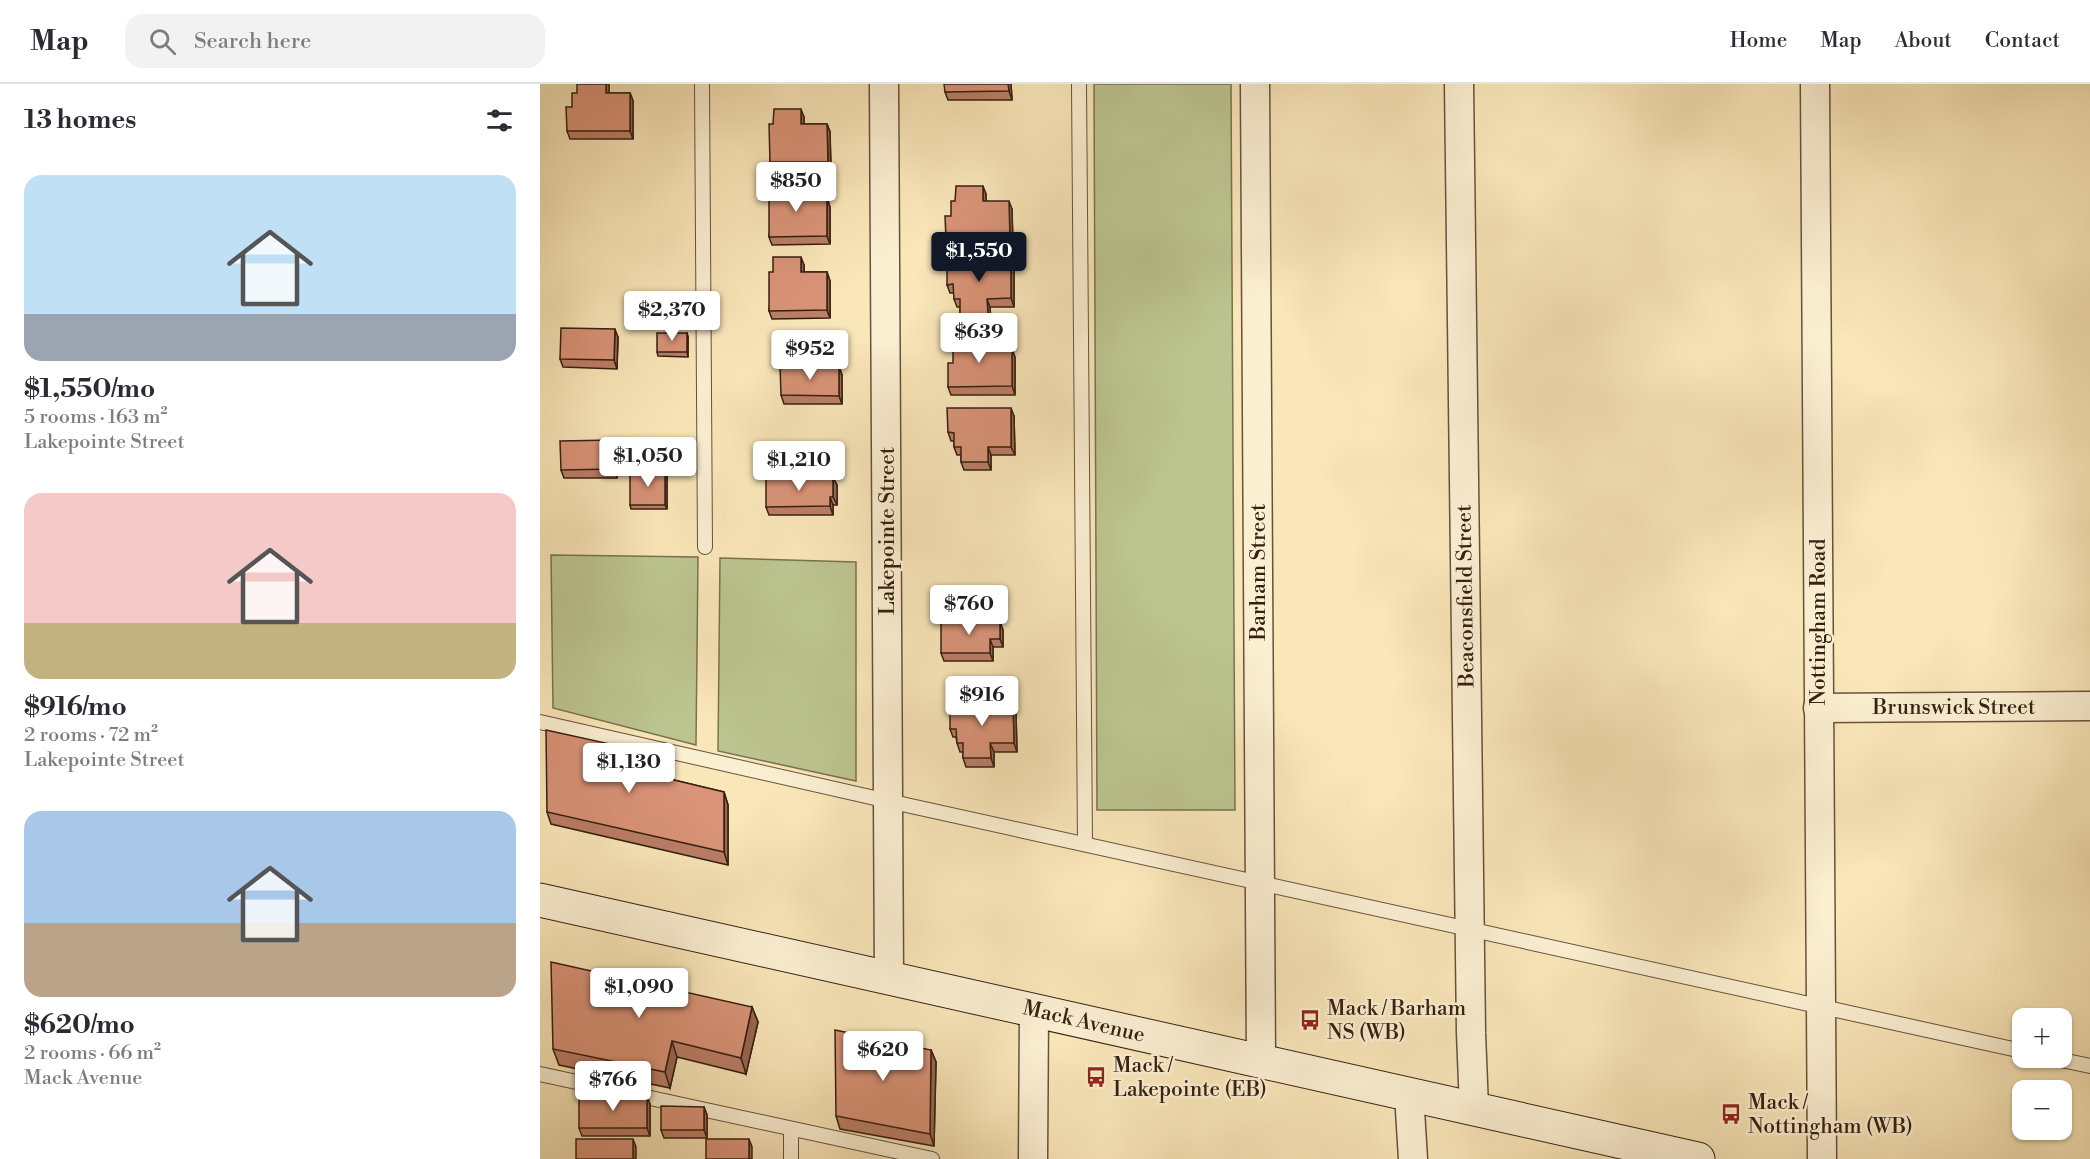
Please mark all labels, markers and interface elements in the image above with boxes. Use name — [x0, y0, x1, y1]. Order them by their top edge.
search box — [125, 14, 545, 68]
text: Map — [30, 24, 89, 59]
icon: search — [146, 25, 179, 58]
text: Search here — [194, 28, 311, 55]
text: Home — [1730, 28, 1787, 54]
text: Map — [1820, 28, 1862, 54]
text: About — [1895, 28, 1952, 54]
text: Contact — [1985, 28, 2060, 54]
text: 13 homes — [24, 104, 136, 136]
icon: filters — [483, 104, 516, 137]
pin: $850 — [760, 162, 832, 213]
text: $850 — [770, 169, 822, 194]
icon: home — [216, 214, 324, 322]
pin: $1,550 — [930, 232, 1028, 283]
text: $1,550 — [945, 239, 1013, 264]
pin: $2,370 — [623, 291, 721, 342]
text: $2,370 — [638, 298, 706, 323]
pin: $639 — [943, 313, 1015, 364]
text: $639 — [954, 320, 1004, 345]
pin: $952 — [774, 330, 846, 381]
text: $952 — [785, 337, 835, 362]
text: $1,550/mo — [24, 373, 155, 405]
text: 5 rooms · 163 m² — [24, 405, 168, 430]
text: Lakepointe Street — [24, 430, 185, 455]
pin: $1,050 — [599, 437, 697, 488]
pin: $1,210 — [750, 441, 848, 492]
text: $1,050 — [613, 444, 683, 469]
street label: Lakepointe Street — [875, 446, 901, 615]
text: $1,210 — [767, 448, 831, 473]
street label: Barham Street — [1246, 503, 1272, 642]
street label: Beaconsfield Street — [1451, 504, 1481, 689]
icon: home — [216, 532, 324, 640]
street label: Nottingham Road — [1806, 539, 1832, 705]
pin: $760 — [933, 585, 1005, 636]
text: $760 — [944, 592, 994, 617]
pin: $916 — [946, 676, 1018, 727]
text: $916 — [959, 683, 1005, 708]
text: $916/mo — [24, 691, 127, 723]
street label: Brunswick Street — [1872, 695, 2036, 721]
text: 2 rooms · 72 m² — [24, 723, 158, 748]
pin: $1,130 — [580, 743, 678, 794]
text: Lakepointe Street — [24, 748, 185, 773]
text: $1,130 — [597, 750, 661, 775]
icon: home — [216, 850, 324, 958]
pin: $1,090 — [590, 968, 688, 1019]
text: $1,090 — [604, 975, 674, 1000]
street label: Mack Avenue — [1020, 995, 1147, 1049]
place label: Mack / Barham NS (WB) — [1327, 996, 1466, 1046]
bus stop icon: Mack / Barham NS (WB) — [1298, 1008, 1322, 1032]
map controls — [2012, 1008, 2072, 1140]
button: + — [2012, 1008, 2072, 1068]
text: $620/mo — [24, 1009, 135, 1041]
pin: $620 — [847, 1031, 919, 1082]
text: $620 — [857, 1038, 909, 1063]
text: 2 rooms · 66 m² — [24, 1041, 161, 1066]
place label: Mack / Lakepointe (EB) — [1113, 1053, 1267, 1103]
pin: $766 — [577, 1061, 649, 1112]
bus stop icon: Mack / Lakepointe (EB) — [1084, 1065, 1108, 1089]
text: Mack Avenue — [24, 1066, 142, 1091]
text: $766 — [589, 1068, 637, 1093]
button: − — [2012, 1080, 2072, 1140]
place label: Mack / Nottingham (WB) — [1748, 1090, 1913, 1140]
bus stop icon: Mack / Nottingham (WB) — [1719, 1102, 1743, 1126]

